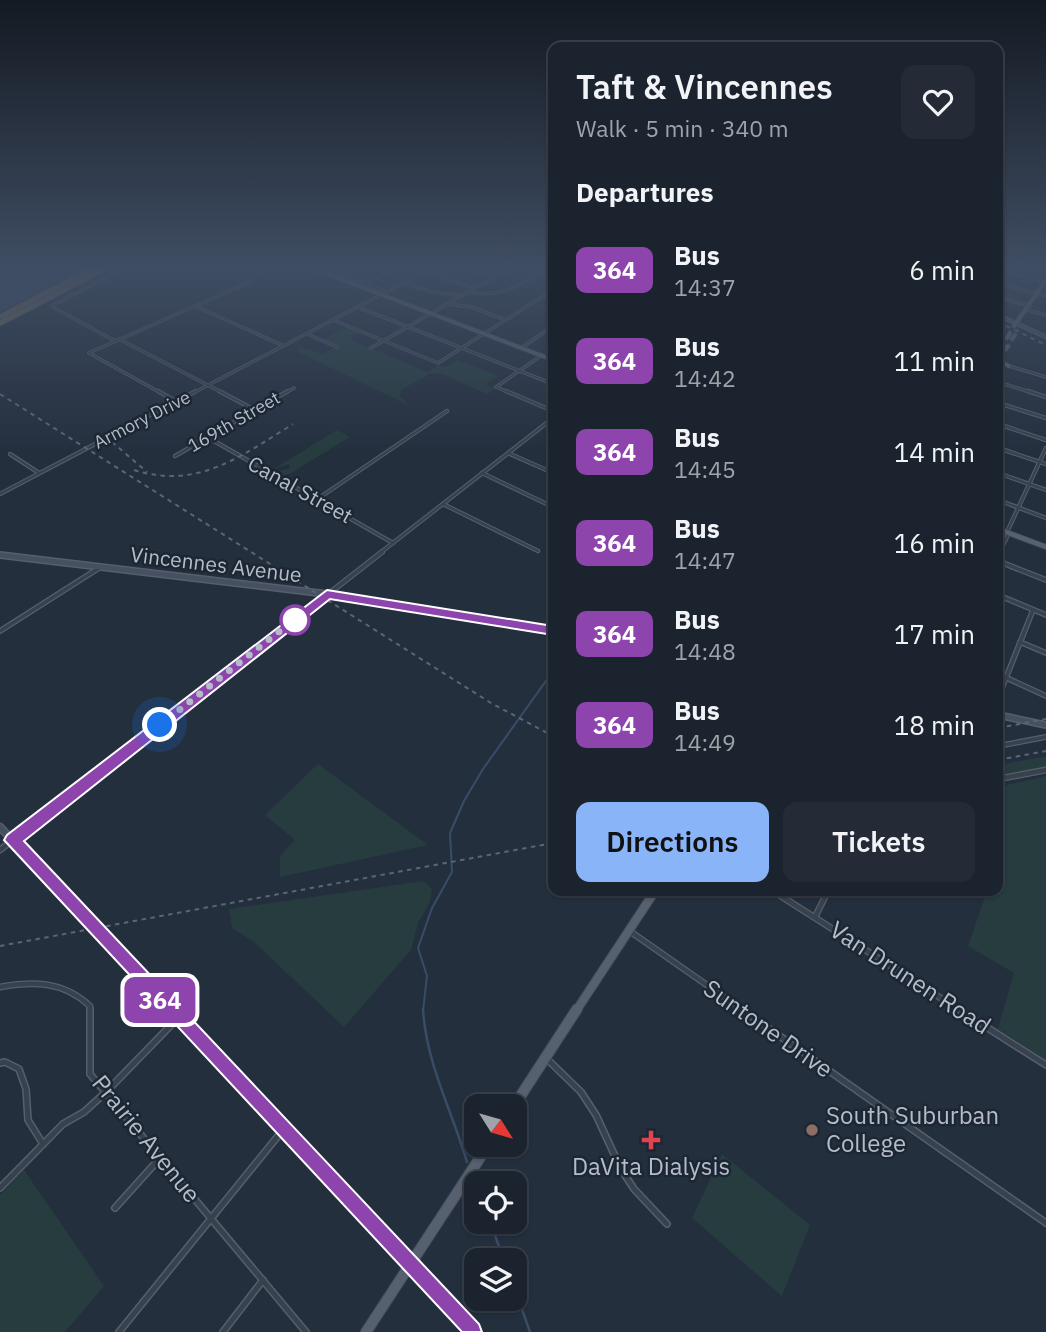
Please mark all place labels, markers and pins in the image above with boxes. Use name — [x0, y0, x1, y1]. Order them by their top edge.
unlabelled marker — [280, 605, 310, 635]
place label: South Suburban College — [826, 1099, 999, 1159]
marker: South Suburban College — [804, 1122, 820, 1138]
marker: DaVita Dialysis — [641, 1130, 661, 1150]
place label: DaVita Dialysis — [572, 1150, 730, 1182]

